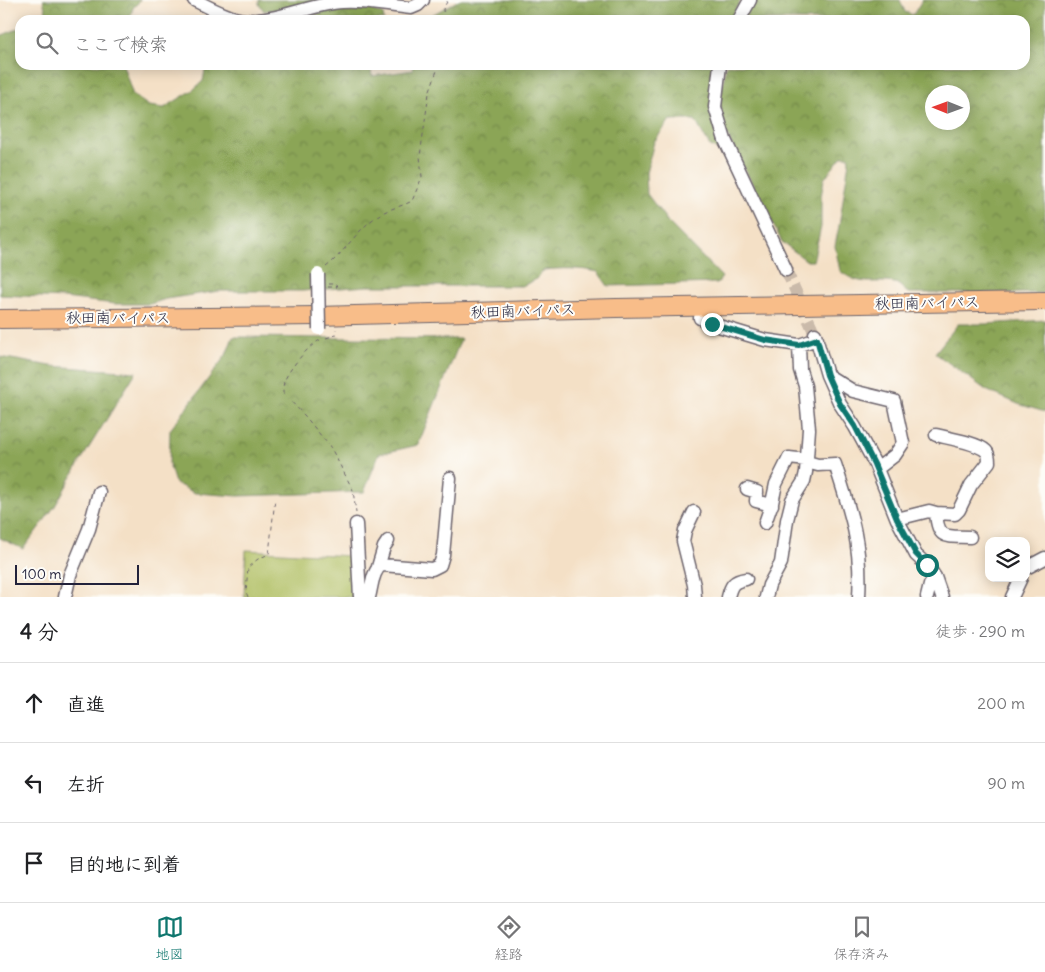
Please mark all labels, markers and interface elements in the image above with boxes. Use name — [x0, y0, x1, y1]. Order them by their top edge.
search box — [15, 15, 1030, 70]
icon: search — [33, 29, 61, 57]
text: ここで検索 — [73, 32, 168, 56]
north arrow — [925, 85, 970, 130]
street label: 秋田南バイパス — [874, 292, 980, 313]
street label: 秋田南バイパス — [470, 299, 576, 322]
street label: 秋田南バイパス — [66, 308, 170, 327]
route end — [701, 313, 724, 336]
map controls — [985, 537, 1030, 582]
button: layers — [985, 537, 1030, 582]
route start — [916, 554, 939, 577]
scale bar — [15, 562, 139, 585]
text: 100 m — [22, 565, 62, 583]
text: 4 分 — [20, 618, 58, 645]
text: 徒歩 · 290 m — [935, 621, 1025, 641]
icon: ahead — [20, 689, 48, 717]
text: 直進 — [67, 692, 105, 716]
text: 200 m — [977, 693, 1025, 713]
icon: left — [20, 769, 48, 797]
text: 左折 — [67, 772, 105, 796]
text: 90 m — [987, 773, 1025, 793]
icon: arrive — [20, 849, 48, 877]
text: 目的地に到着 — [67, 852, 181, 876]
tab: 地図 — [156, 913, 184, 963]
tab: 経路 — [495, 913, 523, 963]
tab: 保存済み — [834, 913, 890, 963]

